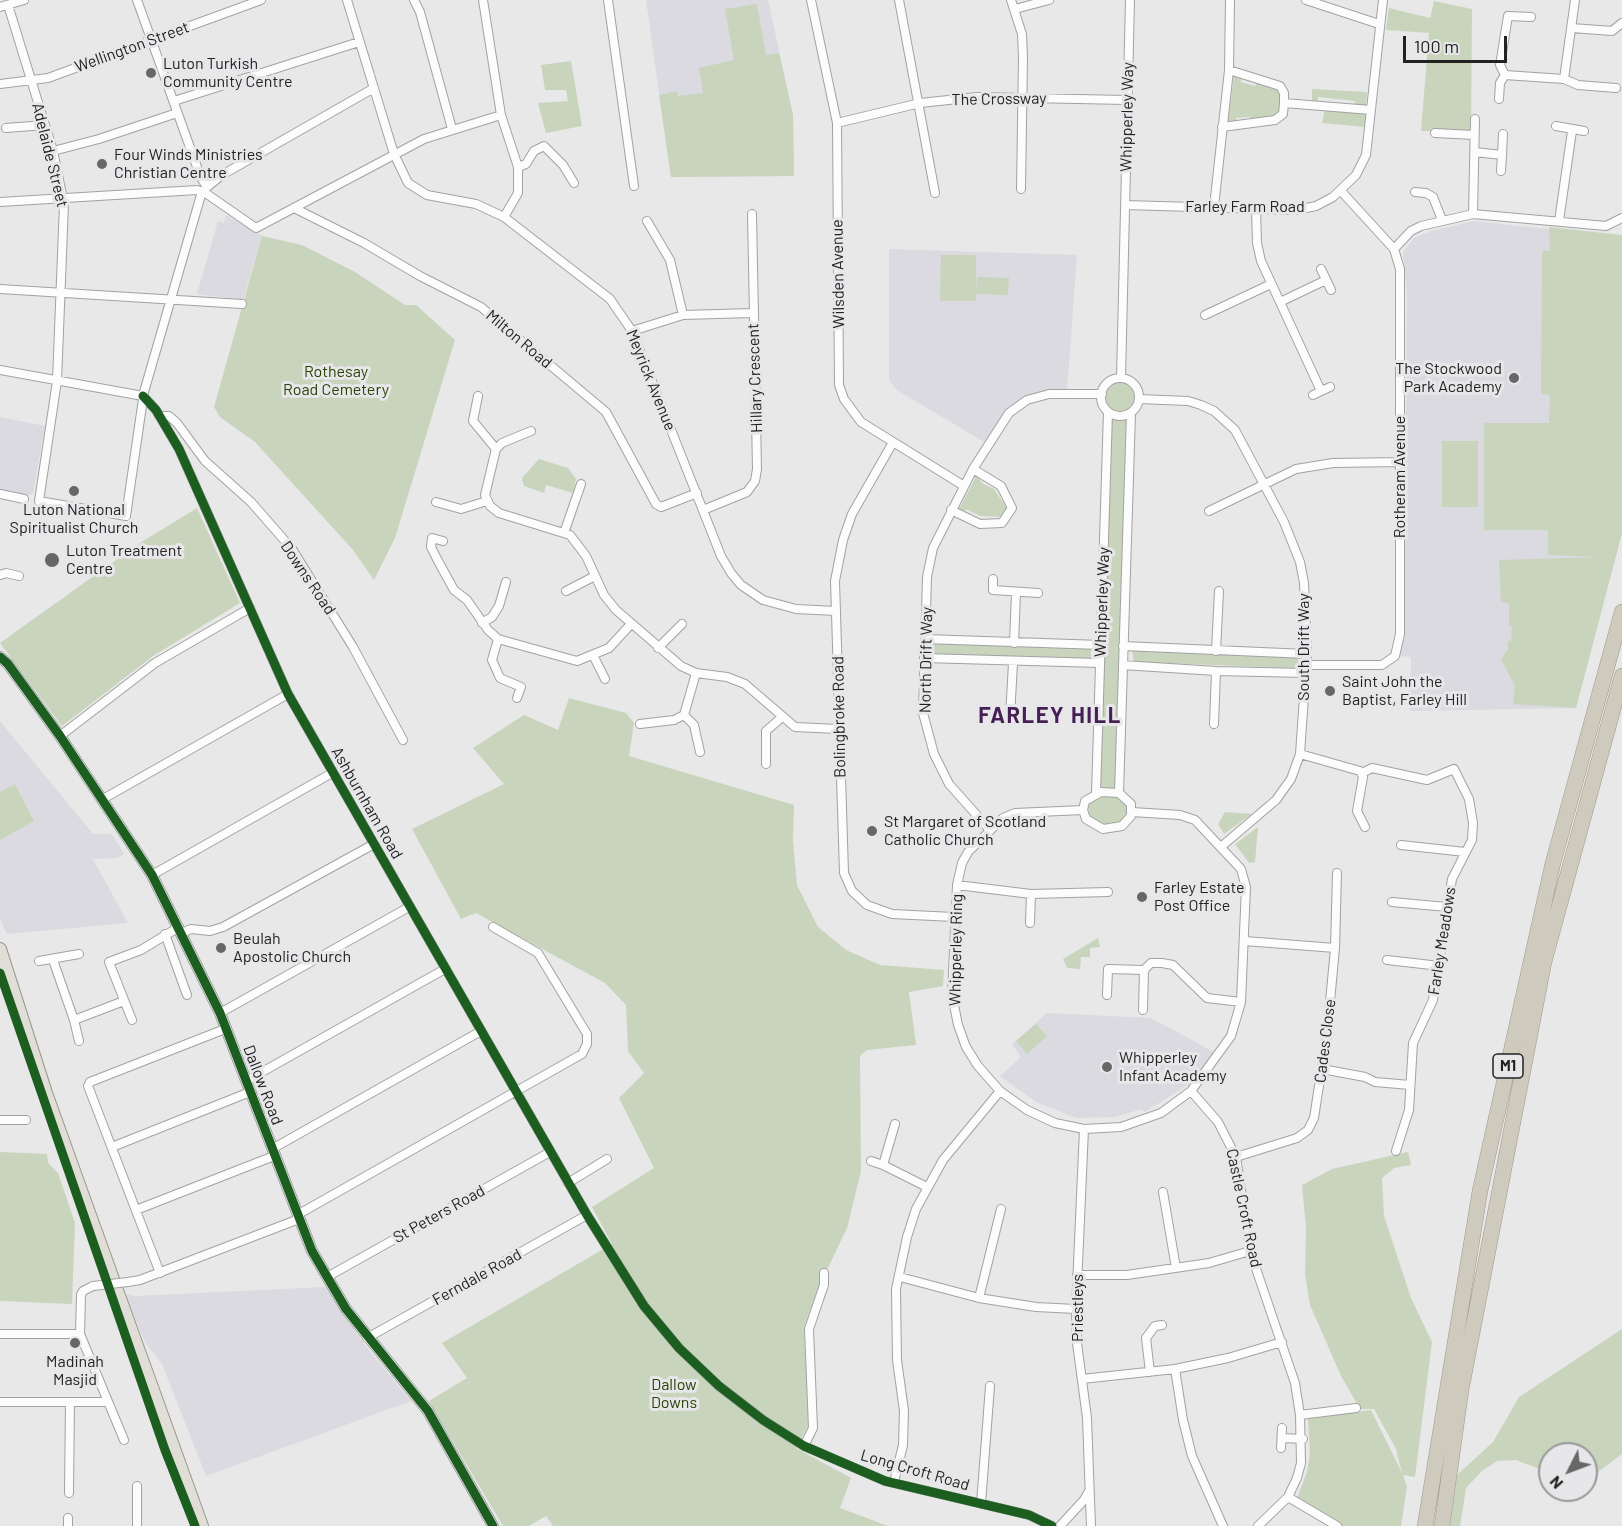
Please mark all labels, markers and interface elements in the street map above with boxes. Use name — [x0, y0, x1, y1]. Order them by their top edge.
street label: Wellington Street — [72, 17, 192, 77]
scale bar — [1406, 24, 1510, 62]
text: 100 m — [1414, 35, 1459, 57]
place label: Luton Turkish Community Centre — [163, 54, 293, 92]
street label: Whipperley Way — [1116, 62, 1138, 172]
marker: Luton Turkish Community Centre — [144, 66, 158, 80]
street label: The Crossway — [951, 89, 1047, 109]
street label: Adelaide Street — [28, 101, 72, 209]
place label: Four Winds Ministries Christian Centre — [114, 145, 263, 183]
marker: Four Winds Ministries Christian Centre — [95, 157, 109, 171]
street label: Farley Farm Road — [1185, 197, 1305, 217]
street label: Wilsden Avenue — [827, 219, 849, 329]
street label: Milton Road — [482, 306, 556, 372]
street label: Hillary Crescent — [743, 323, 767, 433]
street label: Meyrick Avenue — [622, 327, 680, 433]
place label: The Stockwood Park Academy — [1395, 359, 1502, 397]
park label: Rothesay Road Cemetery — [283, 362, 389, 400]
marker: The Stockwood Park Academy — [1507, 371, 1521, 385]
street label: Rotheram Avenue — [1390, 416, 1410, 538]
marker: Luton National Spiritualist Church — [67, 484, 81, 498]
place label: Luton National Spiritualist Church — [10, 500, 138, 538]
street label: Downs Road — [276, 538, 340, 618]
place label: Luton Treatment Centre — [66, 541, 182, 579]
street label: Whipperley Way — [1090, 547, 1114, 657]
marker: Luton Treatment Centre — [43, 551, 61, 569]
street label: South Drift Way — [1294, 593, 1314, 701]
street label: North Drift Way — [915, 607, 937, 713]
street label: Bolingbroke Road — [828, 656, 850, 778]
place label: Saint John the Baptist, Farley Hill — [1342, 672, 1467, 710]
marker: Saint John the Baptist, Farley Hill — [1323, 684, 1337, 698]
district label: FARLEY HILL — [978, 703, 1122, 729]
street label: Ashburnham Road — [327, 743, 407, 863]
place label: St Margaret of Scotland Catholic Church — [884, 812, 1046, 850]
marker: St Margaret of Scotland Catholic Church — [865, 824, 879, 838]
place label: Farley Estate Post Office — [1154, 878, 1245, 916]
street label: Farley Meadows — [1424, 886, 1460, 996]
marker: Farley Estate Post Office — [1135, 890, 1149, 904]
street label: Whipperley Ring — [945, 894, 967, 1006]
place label: Beulah Apostolic Church — [233, 929, 351, 967]
marker: Beulah Apostolic Church — [214, 941, 228, 955]
street label: Cades Close — [1310, 998, 1340, 1084]
street label: Dallow Road — [239, 1042, 287, 1128]
place label: Whipperley Infant Academy — [1119, 1048, 1227, 1086]
road number: M1 — [1493, 1054, 1523, 1078]
marker: Whipperley Infant Academy — [1100, 1060, 1114, 1074]
street label: Castle Croft Road — [1222, 1147, 1266, 1269]
street label: St Peters Road — [390, 1181, 488, 1247]
street label: Ferndale Road — [429, 1245, 525, 1309]
street label: Priestleys — [1068, 1274, 1088, 1342]
marker: Madinah Masjid — [68, 1336, 82, 1350]
place label: Madinah Masjid — [46, 1352, 104, 1390]
park label: Dallow Downs — [651, 1375, 697, 1413]
north arrow — [1538, 1442, 1598, 1502]
street label: Long Croft Road — [858, 1445, 972, 1495]
text: N — [1545, 1473, 1566, 1493]

